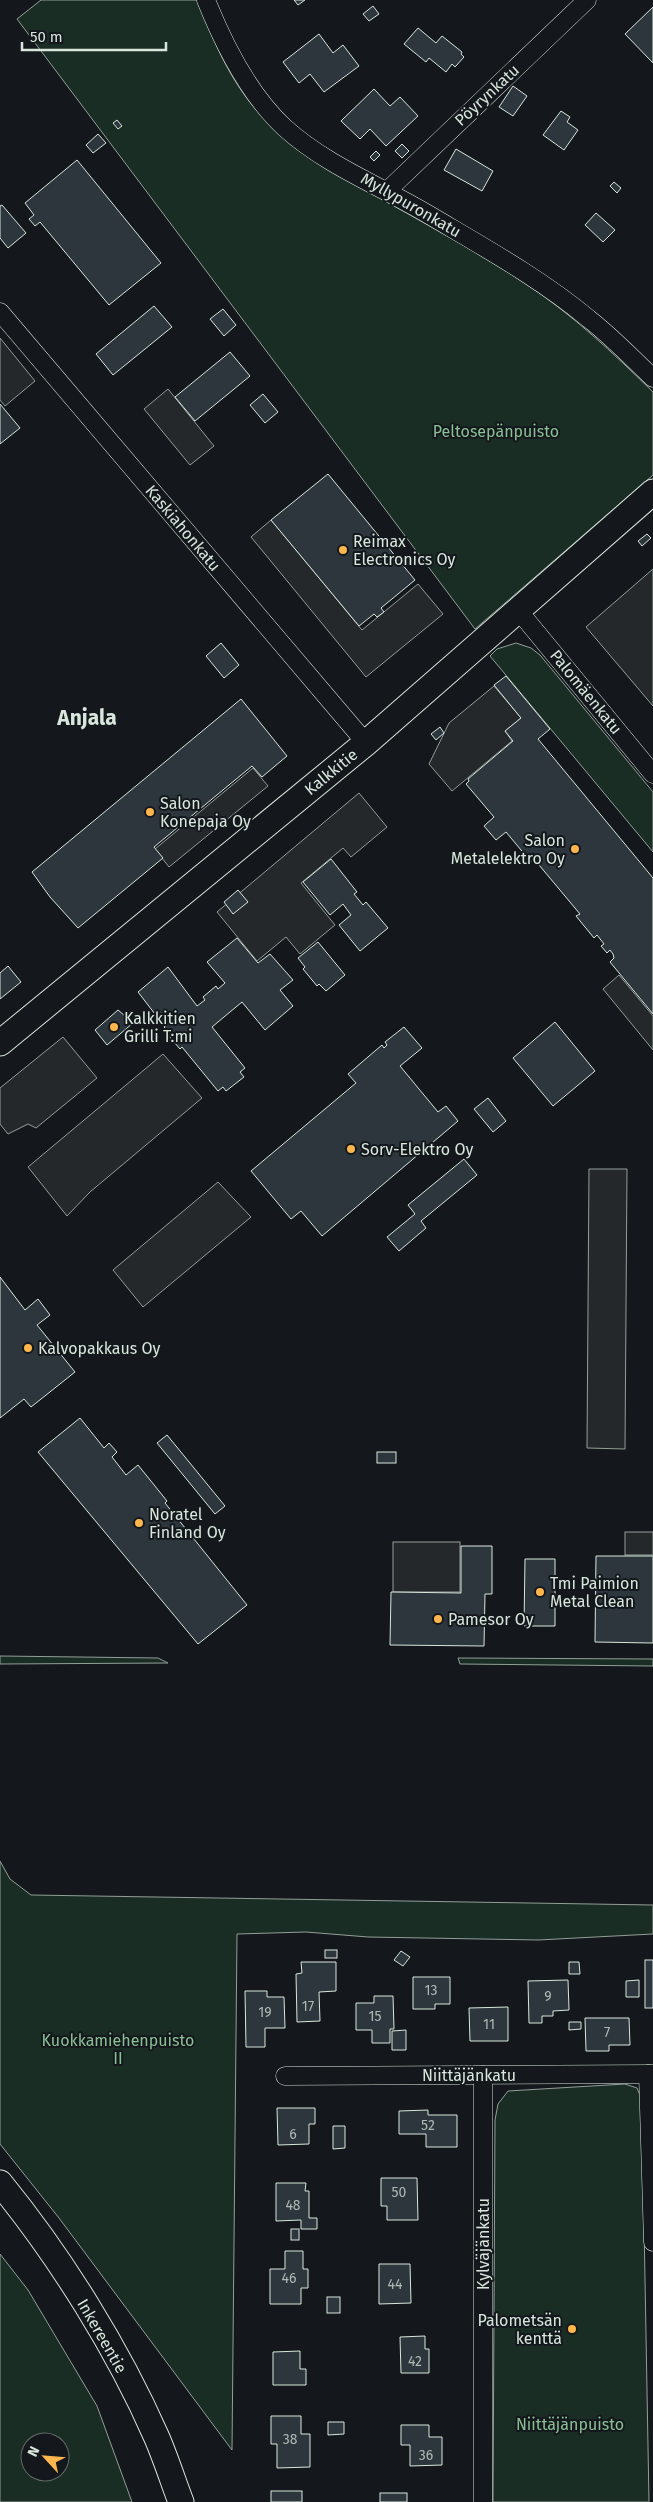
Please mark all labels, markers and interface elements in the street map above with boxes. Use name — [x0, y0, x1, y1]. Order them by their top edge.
scale bar — [22, 20, 166, 52]
text: 50 m — [30, 28, 63, 46]
street label: Pöyrynkatu — [451, 60, 523, 130]
street label: Myllypuronkatu — [358, 169, 464, 241]
park label: Peltosepänpuisto — [433, 422, 559, 441]
street label: Kaskiahonkatu — [141, 481, 225, 575]
place label: Reimax Electronics Oy — [353, 532, 456, 569]
marker: Reimax Electronics Oy — [337, 544, 349, 556]
street label: Palomäenkatu — [546, 646, 626, 738]
district label: Anjala — [56, 705, 117, 731]
street label: Kalkkitie — [301, 745, 361, 799]
place label: Salon Konepaja Oy — [160, 794, 251, 831]
marker: Salon Konepaja Oy — [144, 806, 156, 818]
place label: Salon Metalelektro Oy — [451, 831, 565, 868]
marker: Salon Metalelektro Oy — [569, 843, 581, 855]
place label: Kalkkitien Grilli T:mi — [124, 1009, 196, 1046]
marker: Kalkkitien Grilli T:mi — [108, 1021, 120, 1033]
place label: Sorv-Elektro Oy — [361, 1140, 473, 1159]
marker: Sorv-Elektro Oy — [345, 1143, 357, 1155]
place label: Kalvopakkaus Oy — [38, 1339, 161, 1358]
marker: Kalvopakkaus Oy — [22, 1342, 34, 1354]
place label: Noratel Finland Oy — [149, 1505, 226, 1542]
marker: Noratel Finland Oy — [133, 1517, 145, 1529]
place label: Tmi Paimion Metal Clean — [550, 1574, 639, 1611]
marker: Tmi Paimion Metal Clean — [534, 1586, 546, 1598]
place label: Pamesor Oy — [448, 1610, 534, 1629]
marker: Pamesor Oy — [432, 1613, 444, 1625]
house number: 13 — [424, 1982, 438, 1999]
house number: 9 — [544, 1988, 552, 2005]
house number: 17 — [302, 1998, 314, 2015]
house number: 19 — [258, 2004, 272, 2021]
house number: 15 — [368, 2008, 382, 2025]
house number: 11 — [483, 2016, 495, 2033]
house number: 7 — [604, 2024, 610, 2041]
park label: Kuokkamiehenpuisto II — [42, 2031, 194, 2068]
street label: Niittäjänkatu — [422, 2066, 516, 2085]
house number: 52 — [421, 2117, 435, 2134]
house number: 6 — [289, 2126, 297, 2143]
house number: 50 — [392, 2184, 407, 2201]
house number: 48 — [285, 2197, 301, 2214]
street label: Kylväjänkatu — [474, 2198, 493, 2290]
house number: 46 — [282, 2270, 296, 2287]
house number: 44 — [388, 2276, 403, 2293]
street label: Inkereentie — [73, 2296, 131, 2376]
place label: Palometsän kenttä — [477, 2311, 562, 2348]
marker: Palometsän kenttä — [566, 2323, 578, 2335]
house number: 42 — [408, 2353, 422, 2370]
park label: Niittäjänpuisto — [516, 2415, 624, 2434]
house number: 38 — [283, 2431, 298, 2448]
north arrow — [20, 2432, 70, 2482]
text: N — [24, 2444, 43, 2459]
house number: 36 — [419, 2447, 433, 2464]

